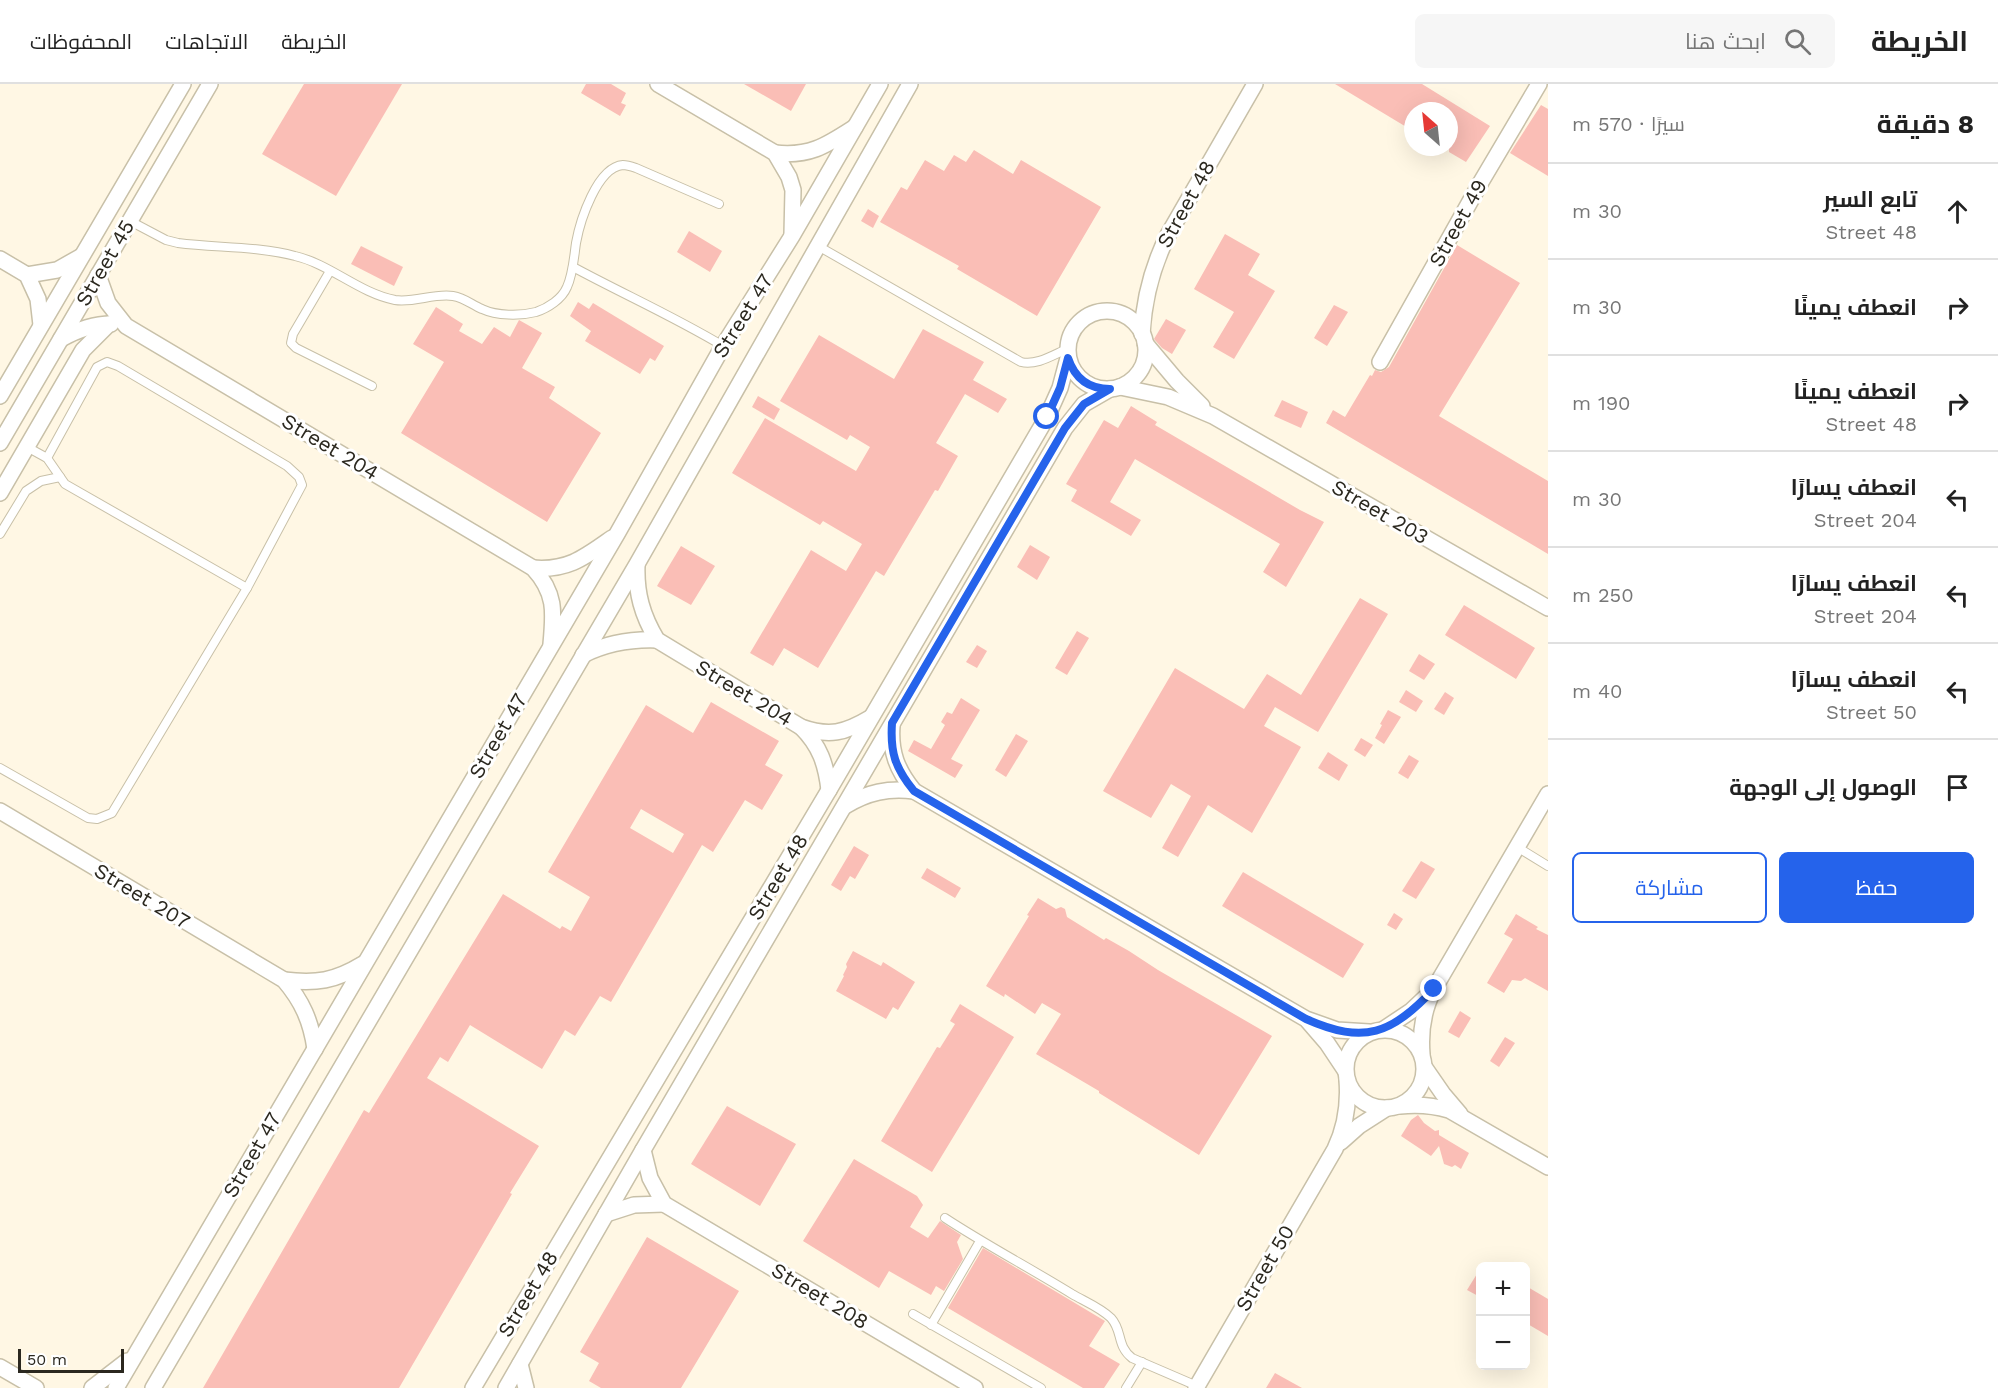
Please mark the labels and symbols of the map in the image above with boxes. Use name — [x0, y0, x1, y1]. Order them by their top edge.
north arrow — [1404, 102, 1458, 156]
street label: Street 48 — [1151, 156, 1220, 252]
street label: Street 49 — [1423, 175, 1492, 271]
street label: Street 45 — [70, 215, 139, 310]
street label: Street 47 — [707, 269, 778, 362]
route start — [1033, 403, 1059, 429]
street label: Street 204 — [277, 408, 383, 485]
street label: Street 203 — [1327, 474, 1433, 549]
street label: Street 204 — [691, 654, 797, 731]
street label: Street 47 — [463, 689, 532, 783]
street label: Street 48 — [742, 829, 813, 924]
street label: Street 207 — [90, 857, 195, 934]
route end — [1420, 975, 1446, 1001]
street label: Street 47 — [217, 1108, 286, 1202]
street label: Street 50 — [1230, 1220, 1299, 1315]
street label: Street 48 — [492, 1246, 563, 1341]
street label: Street 208 — [767, 1257, 873, 1334]
scale bar — [18, 1346, 124, 1374]

